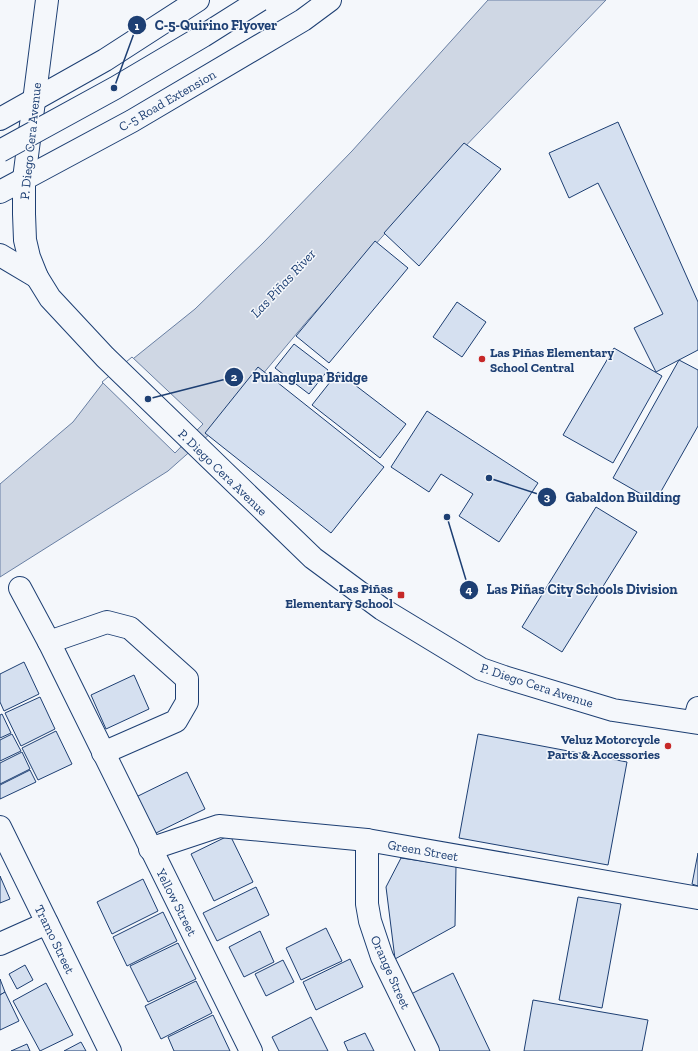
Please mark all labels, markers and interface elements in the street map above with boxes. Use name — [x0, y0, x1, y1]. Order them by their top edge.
callout: C-5-Quirino Flyover — [127, 12, 286, 38]
text: C-5-Quirino Flyover — [155, 17, 277, 34]
text: 1 — [135, 19, 140, 33]
street label: C-5 Road Extension — [116, 66, 219, 134]
street label: P. Diego Cera Avenue — [17, 82, 44, 200]
water label: Las Piñas River — [247, 245, 320, 321]
place label: Las Piñas Elementary School Central — [490, 345, 614, 375]
marker: Las Piñas Elementary School Central — [477, 354, 487, 364]
callout: Pulanglupa Bridge — [224, 364, 376, 390]
text: Pulanglupa Bridge — [252, 369, 368, 386]
text: 2 — [231, 370, 238, 384]
street label: P. Diego Cera Avenue — [175, 426, 270, 519]
callout: Gabaldon Building — [537, 484, 688, 510]
text: Gabaldon Building — [565, 489, 681, 506]
text: 3 — [544, 490, 551, 504]
callout: Las Piñas City Schools Division — [459, 577, 686, 603]
place label: Las Piñas Elementary School — [285, 581, 393, 611]
text: Las Piñas City Schools Division — [486, 581, 678, 598]
text: 4 — [466, 583, 473, 597]
marker: Las Piñas Elementary School — [396, 590, 406, 600]
street label: P. Diego Cera Avenue — [479, 660, 595, 711]
place label: Veluz Motorcycle Parts & Accessories — [547, 732, 661, 762]
marker: Veluz Motorcycle Parts & Accessories — [663, 741, 673, 751]
street label: Green Street — [386, 837, 460, 864]
street label: Yellow Street — [153, 865, 200, 938]
street label: Tramo Street — [31, 902, 78, 976]
street label: Orange Street — [368, 933, 414, 1012]

